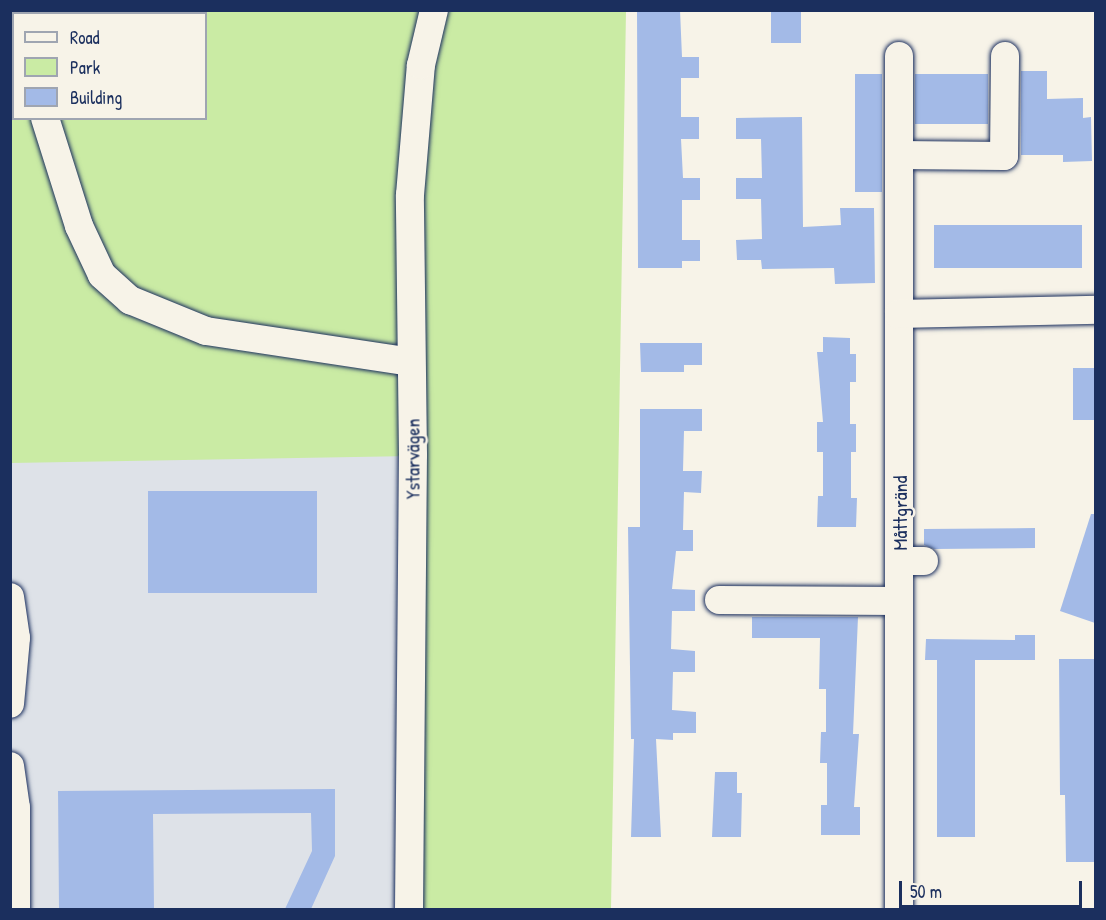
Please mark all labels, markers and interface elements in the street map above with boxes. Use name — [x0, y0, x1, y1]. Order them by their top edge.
legend — [12, 12, 207, 120]
text: Road — [70, 25, 100, 50]
text: Park — [70, 55, 100, 80]
text: Building — [70, 85, 122, 110]
street label: Ystarvägen — [400, 419, 424, 499]
street label: Måttgränd — [887, 476, 911, 550]
scale bar — [902, 869, 1085, 907]
text: 50 m — [910, 879, 942, 904]

